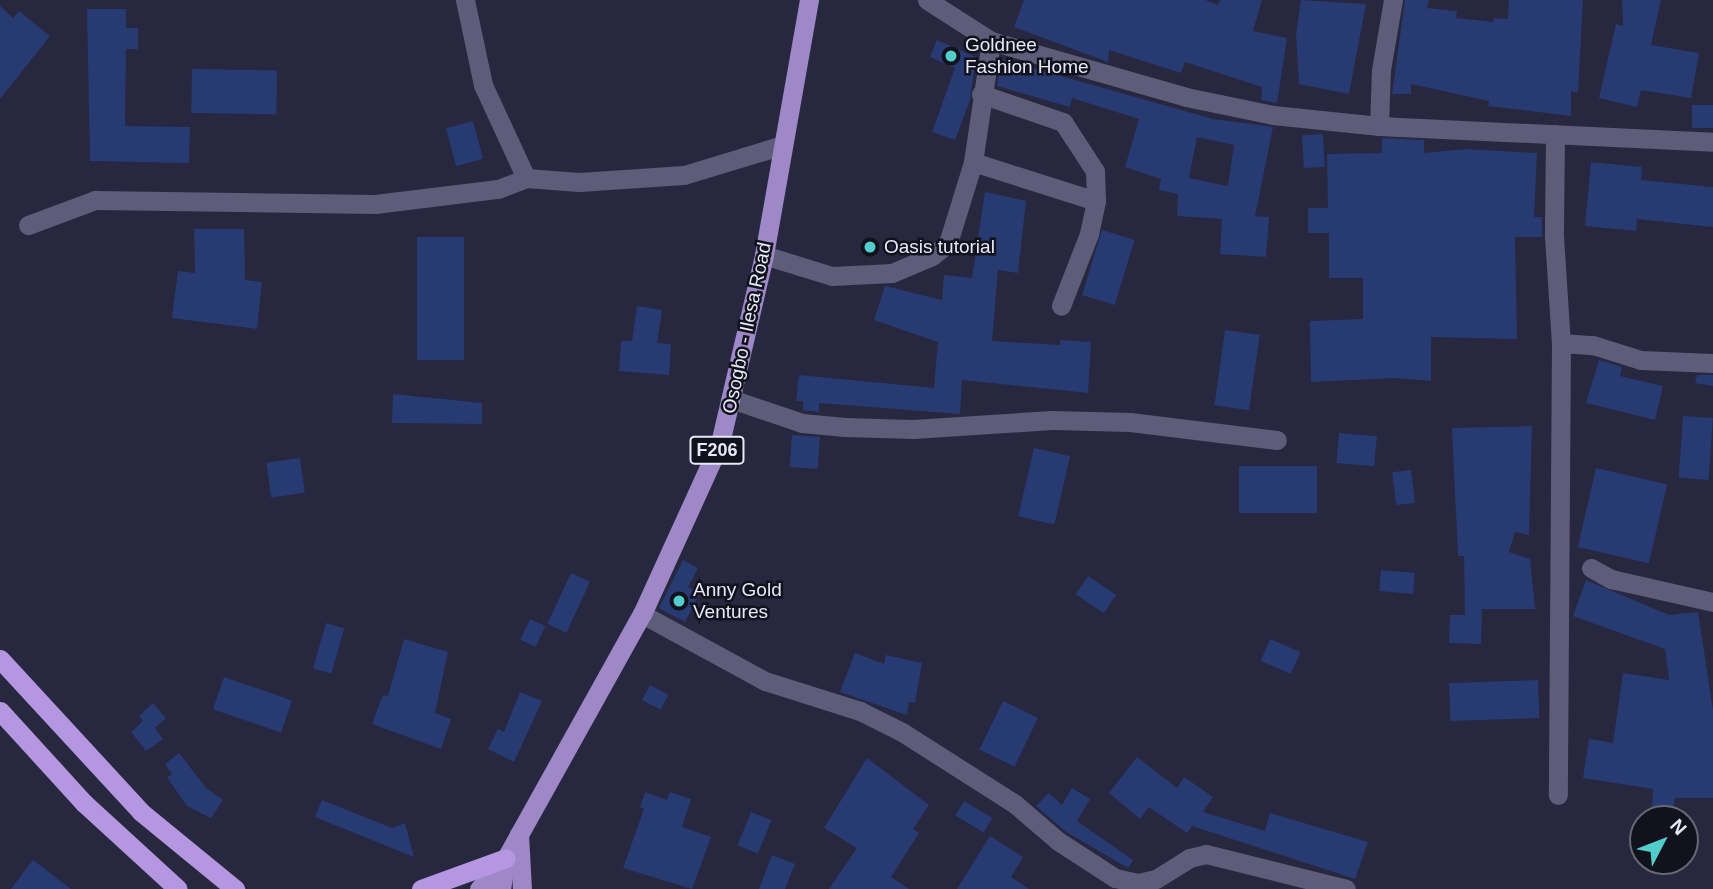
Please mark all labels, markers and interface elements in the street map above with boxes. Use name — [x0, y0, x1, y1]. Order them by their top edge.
place label: Goldnee Fashion Home — [965, 34, 1089, 78]
marker: Goldnee Fashion Home — [943, 48, 959, 64]
place label: Oasis tutorial — [884, 236, 995, 258]
marker: Oasis tutorial — [862, 239, 878, 255]
street label: Osogbo - Ilesa Road — [718, 240, 776, 416]
road number: F206 — [689, 436, 745, 464]
place label: Anny Gold Ventures — [693, 579, 782, 623]
marker: Anny Gold Ventures — [671, 593, 687, 609]
north arrow — [1629, 805, 1699, 875]
text: N — [1666, 815, 1691, 839]

